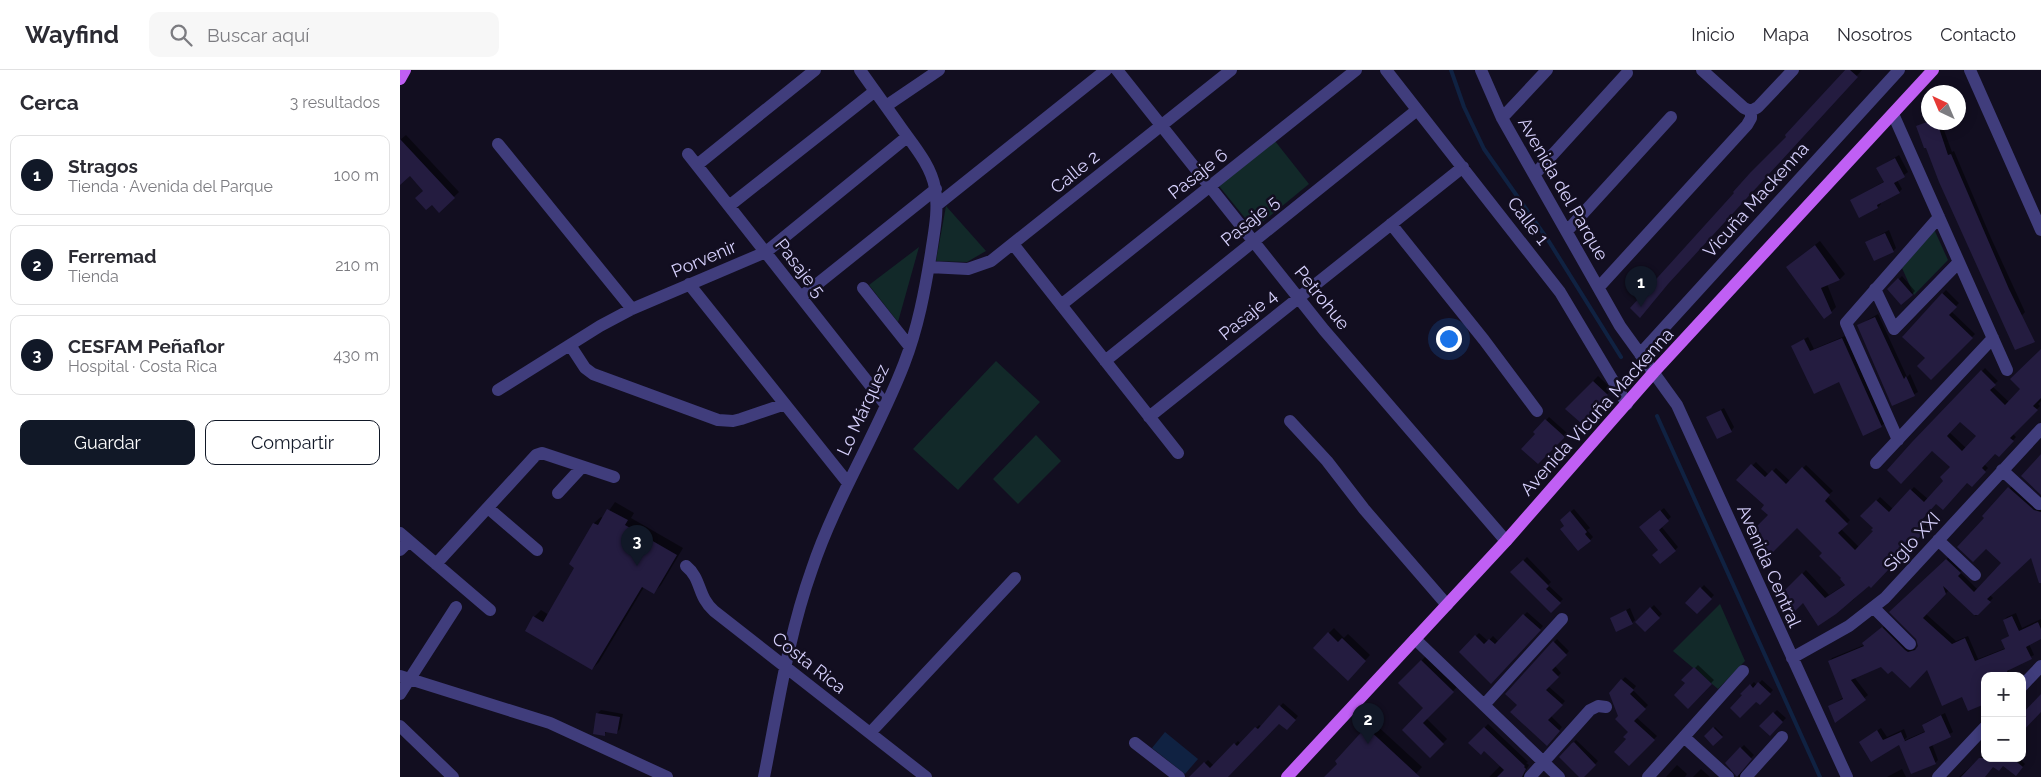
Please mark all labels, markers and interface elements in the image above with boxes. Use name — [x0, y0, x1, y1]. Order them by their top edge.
search box — [149, 12, 499, 57]
text: Wayfind — [25, 20, 119, 49]
icon: search — [167, 21, 195, 49]
text: Buscar aquí — [207, 24, 309, 46]
text: Inicio — [1691, 24, 1735, 45]
text: Mapa — [1763, 24, 1809, 45]
text: Nosotros — [1837, 24, 1912, 45]
text: Contacto — [1940, 24, 2016, 45]
north arrow — [1921, 85, 1966, 130]
text: Cerca — [20, 90, 79, 115]
text: 3 resultados — [290, 93, 380, 112]
street label: Avenida del Parque — [1514, 114, 1613, 264]
street label: Vicuña Mackenna — [1699, 138, 1813, 261]
street label: Pasaje 6 — [1164, 144, 1232, 203]
street label: Calle 2 — [1046, 146, 1103, 198]
text: Stragos — [68, 155, 138, 177]
text: 1 — [33, 166, 41, 185]
text: 100 m — [334, 166, 379, 185]
text: Tienda · Avenida del Parque — [68, 177, 273, 196]
street label: Pasaje 5 — [1216, 191, 1283, 250]
street label: Calle 1 — [1503, 193, 1554, 249]
street label: Pasaje 5 — [771, 234, 830, 301]
street label: Porvenir — [668, 235, 740, 282]
text: Ferremad — [68, 245, 157, 267]
text: 2 — [32, 256, 42, 275]
text: 210 m — [335, 256, 379, 275]
street label: Petrohue — [1290, 262, 1355, 334]
pin: 1 — [1625, 266, 1657, 307]
text: Tienda — [68, 267, 119, 286]
street label: Pasaje 4 — [1214, 285, 1281, 344]
street label: Avenida Vicuña Mackenna — [1516, 324, 1677, 500]
your location — [1436, 326, 1462, 352]
text: CESFAM Peñaflor — [68, 335, 225, 357]
text: 3 — [33, 346, 41, 365]
text: 430 m — [333, 346, 379, 365]
text: Hospital · Costa Rica — [68, 357, 217, 376]
street label: Lo Márquez — [832, 361, 893, 459]
button: Guardar — [20, 420, 195, 465]
button: Compartir — [205, 420, 380, 465]
street label: Avenida Central — [1733, 501, 1806, 630]
street label: Siglo XXI — [1879, 508, 1944, 576]
pin: 3 — [621, 525, 653, 566]
street label: Costa Rica — [768, 627, 850, 698]
map controls — [1981, 672, 2026, 762]
button: + — [1981, 672, 2026, 717]
pin: 2 — [1352, 703, 1384, 744]
button: − — [1981, 717, 2026, 762]

